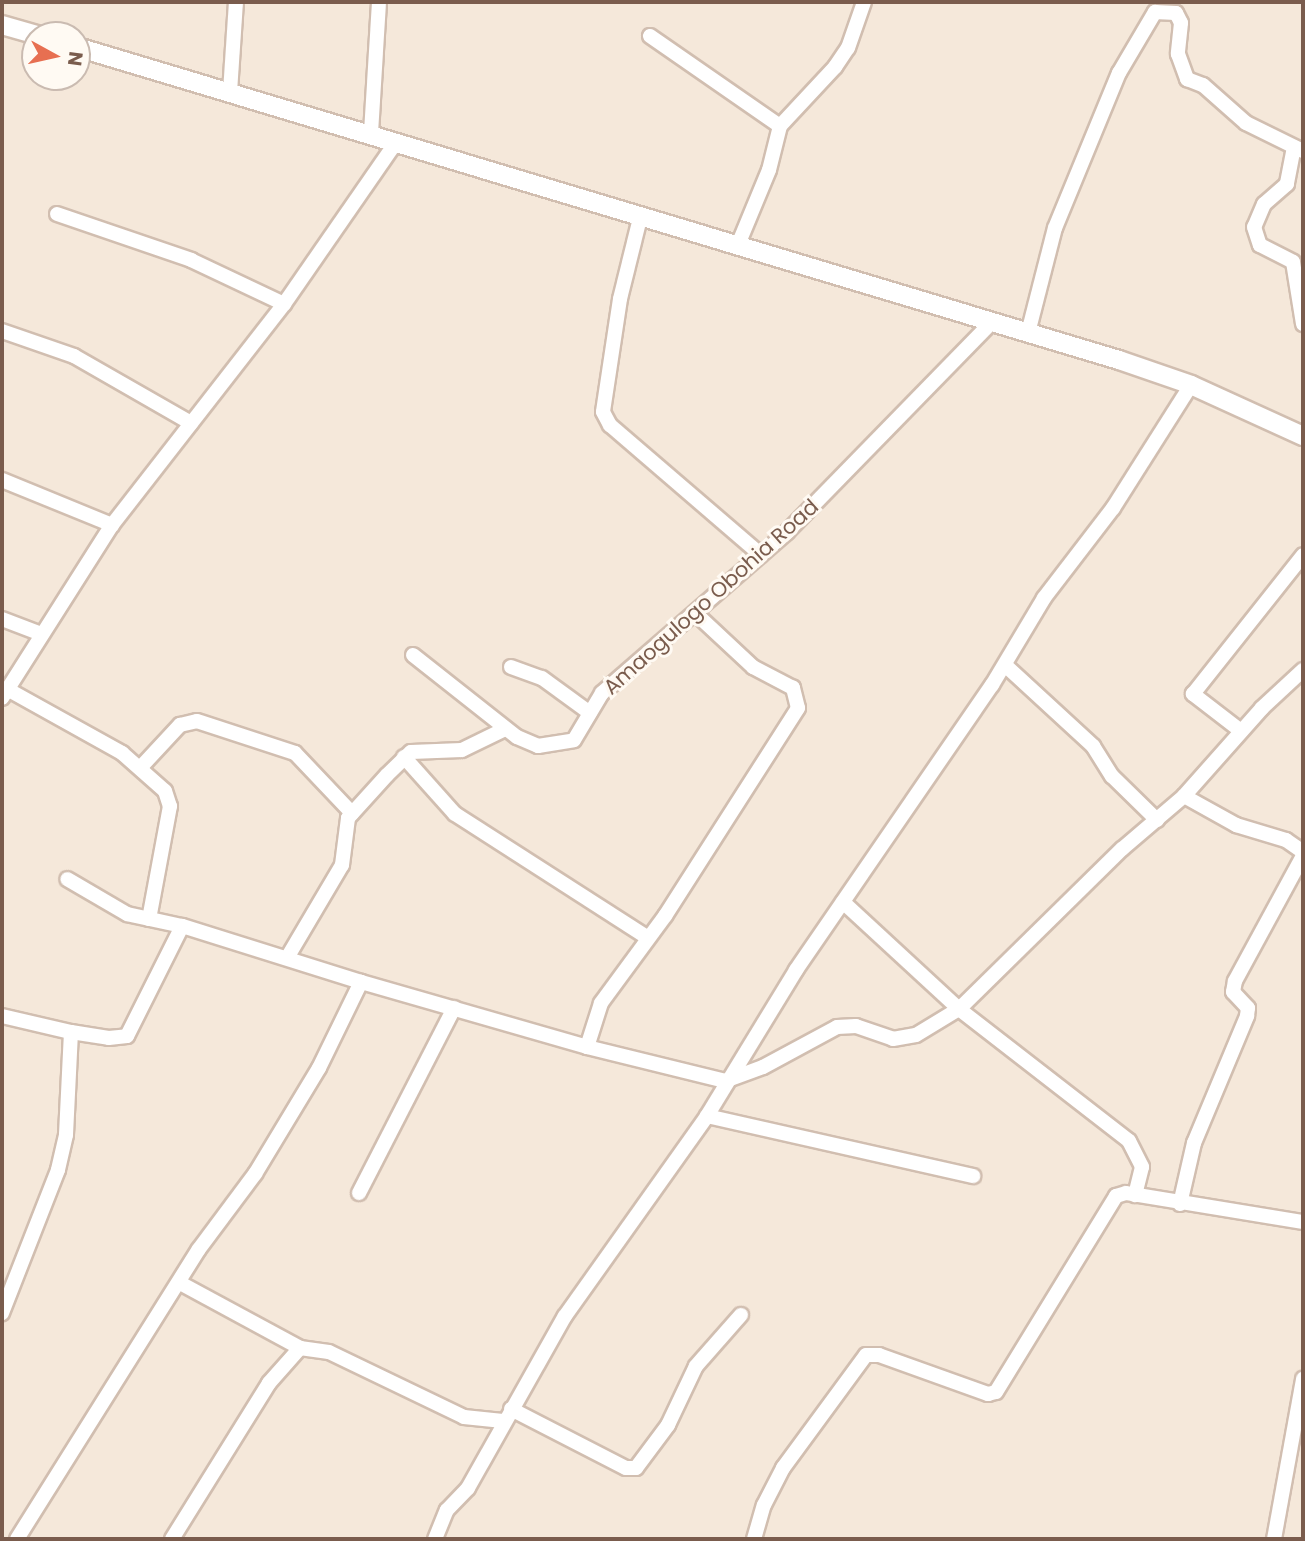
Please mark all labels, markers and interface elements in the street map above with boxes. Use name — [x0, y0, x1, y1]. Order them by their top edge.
north arrow — [21, 21, 91, 91]
text: N — [61, 50, 90, 68]
street label: Amaogulogo Obohia Road — [599, 494, 823, 700]

